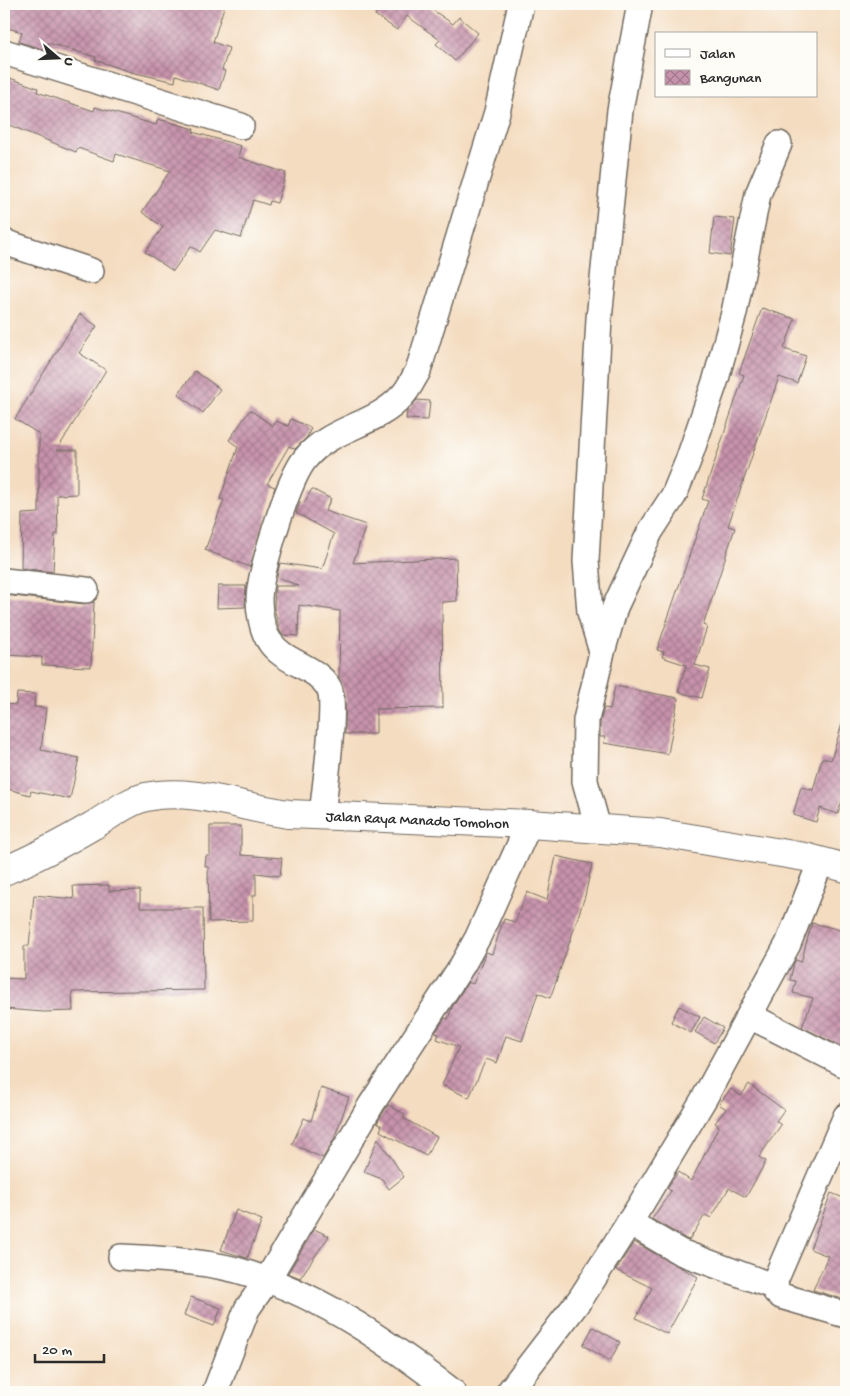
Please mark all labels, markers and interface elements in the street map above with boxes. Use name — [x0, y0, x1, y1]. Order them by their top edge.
north arrow — [32, 32, 82, 82]
legend — [655, 32, 818, 98]
text: Jalan — [700, 46, 735, 64]
text: U — [59, 55, 77, 68]
text: Bangunan — [699, 70, 761, 88]
street label: Jalan Raya Manado Tomohon — [325, 809, 509, 834]
scale bar — [35, 1331, 104, 1363]
text: 20 m — [42, 1342, 72, 1360]

